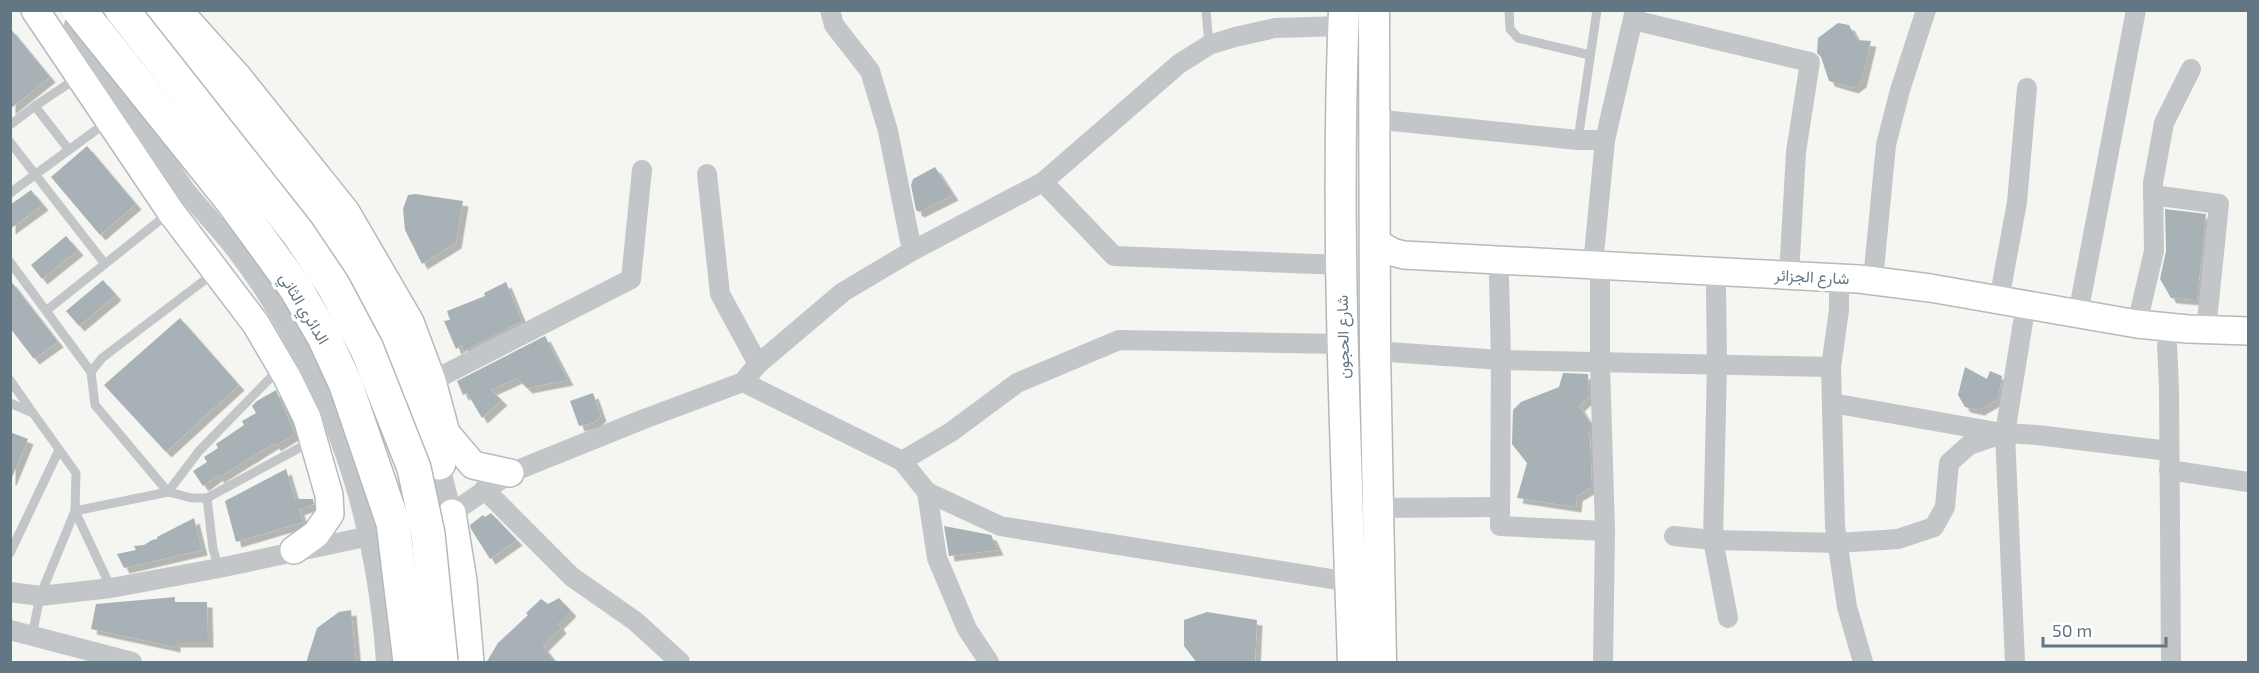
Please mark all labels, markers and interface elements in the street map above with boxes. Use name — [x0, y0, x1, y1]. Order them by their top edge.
street label: شارع الجزائر — [1773, 265, 1850, 290]
street label: الدائري الثاني — [272, 269, 334, 350]
street label: شارع الحجون — [1332, 295, 1355, 379]
scale bar — [2043, 610, 2166, 648]
text: 50 m — [2052, 619, 2092, 641]

